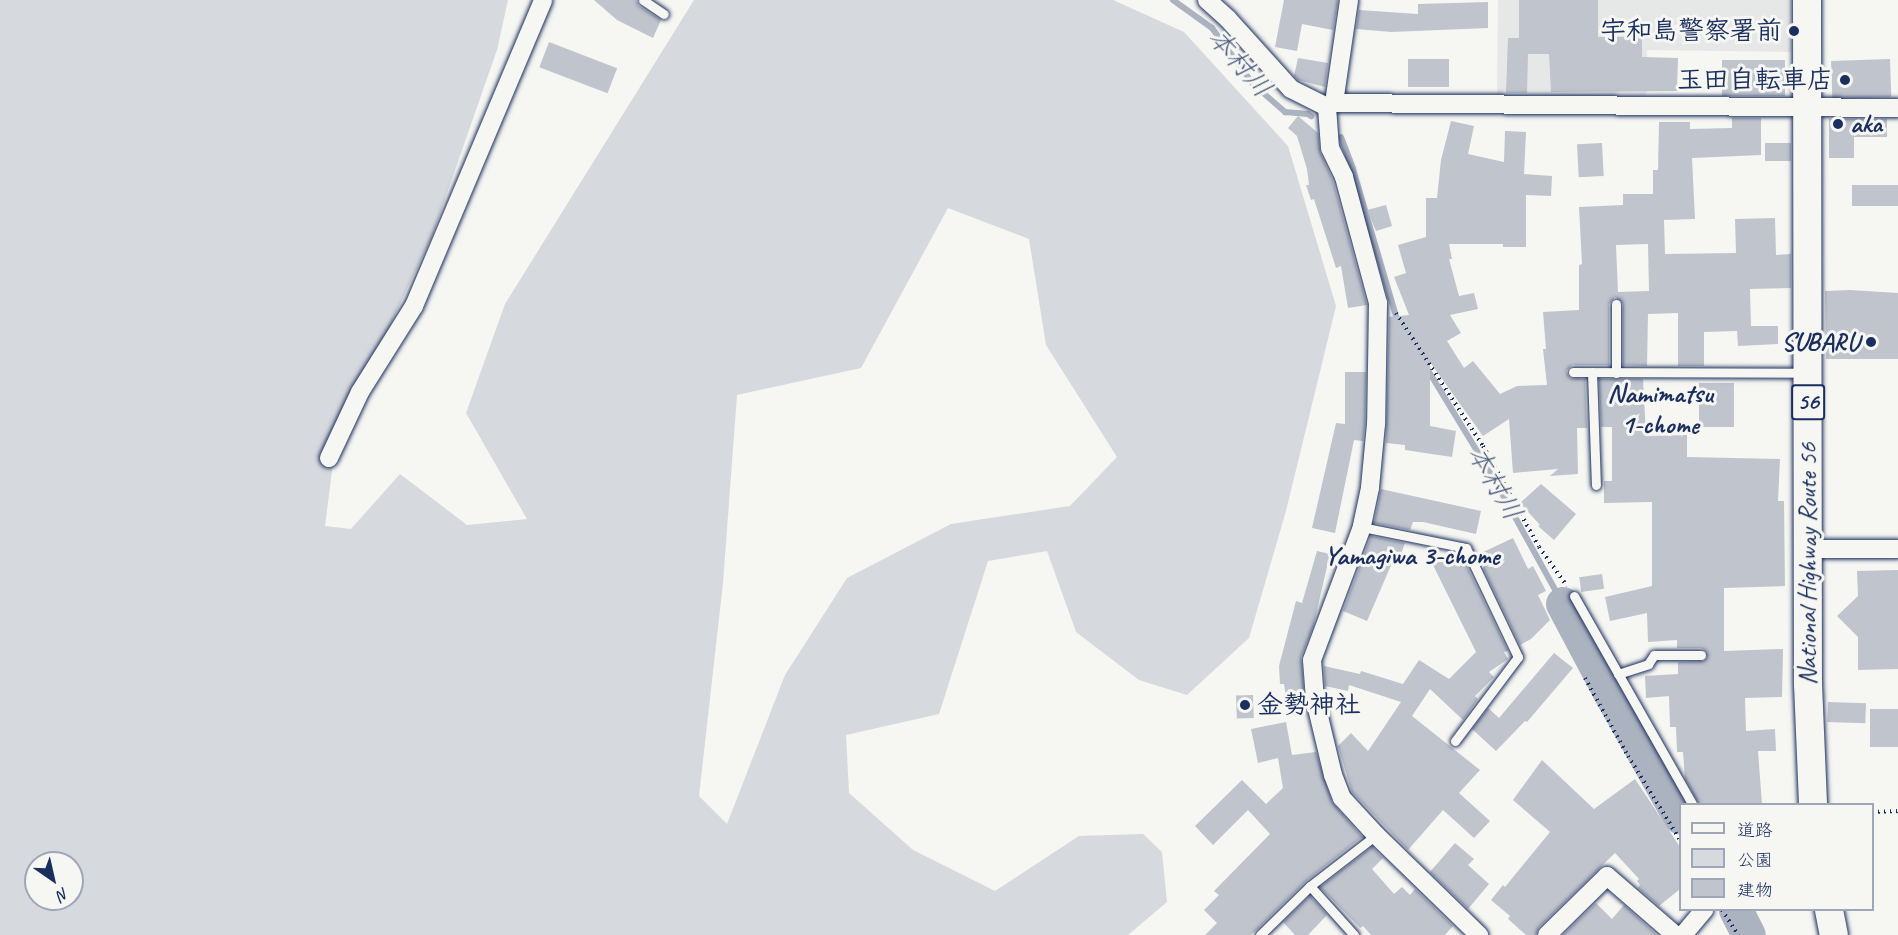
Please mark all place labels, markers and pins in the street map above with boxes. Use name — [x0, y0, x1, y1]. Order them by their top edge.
place label: 宇和島警察署前 — [1600, 15, 1782, 47]
marker: 宇和島警察署前 — [1787, 24, 1801, 38]
place label: 玉田自転車店 — [1677, 64, 1833, 96]
marker: 玉田自転車店 — [1838, 73, 1852, 87]
place label: aka — [1850, 108, 1882, 140]
marker: aka — [1831, 117, 1845, 131]
place label: SUBARU — [1781, 326, 1859, 358]
marker: SUBARU — [1864, 335, 1878, 349]
place label: 金勢神社 — [1257, 689, 1361, 721]
marker: 金勢神社 — [1238, 698, 1252, 712]

